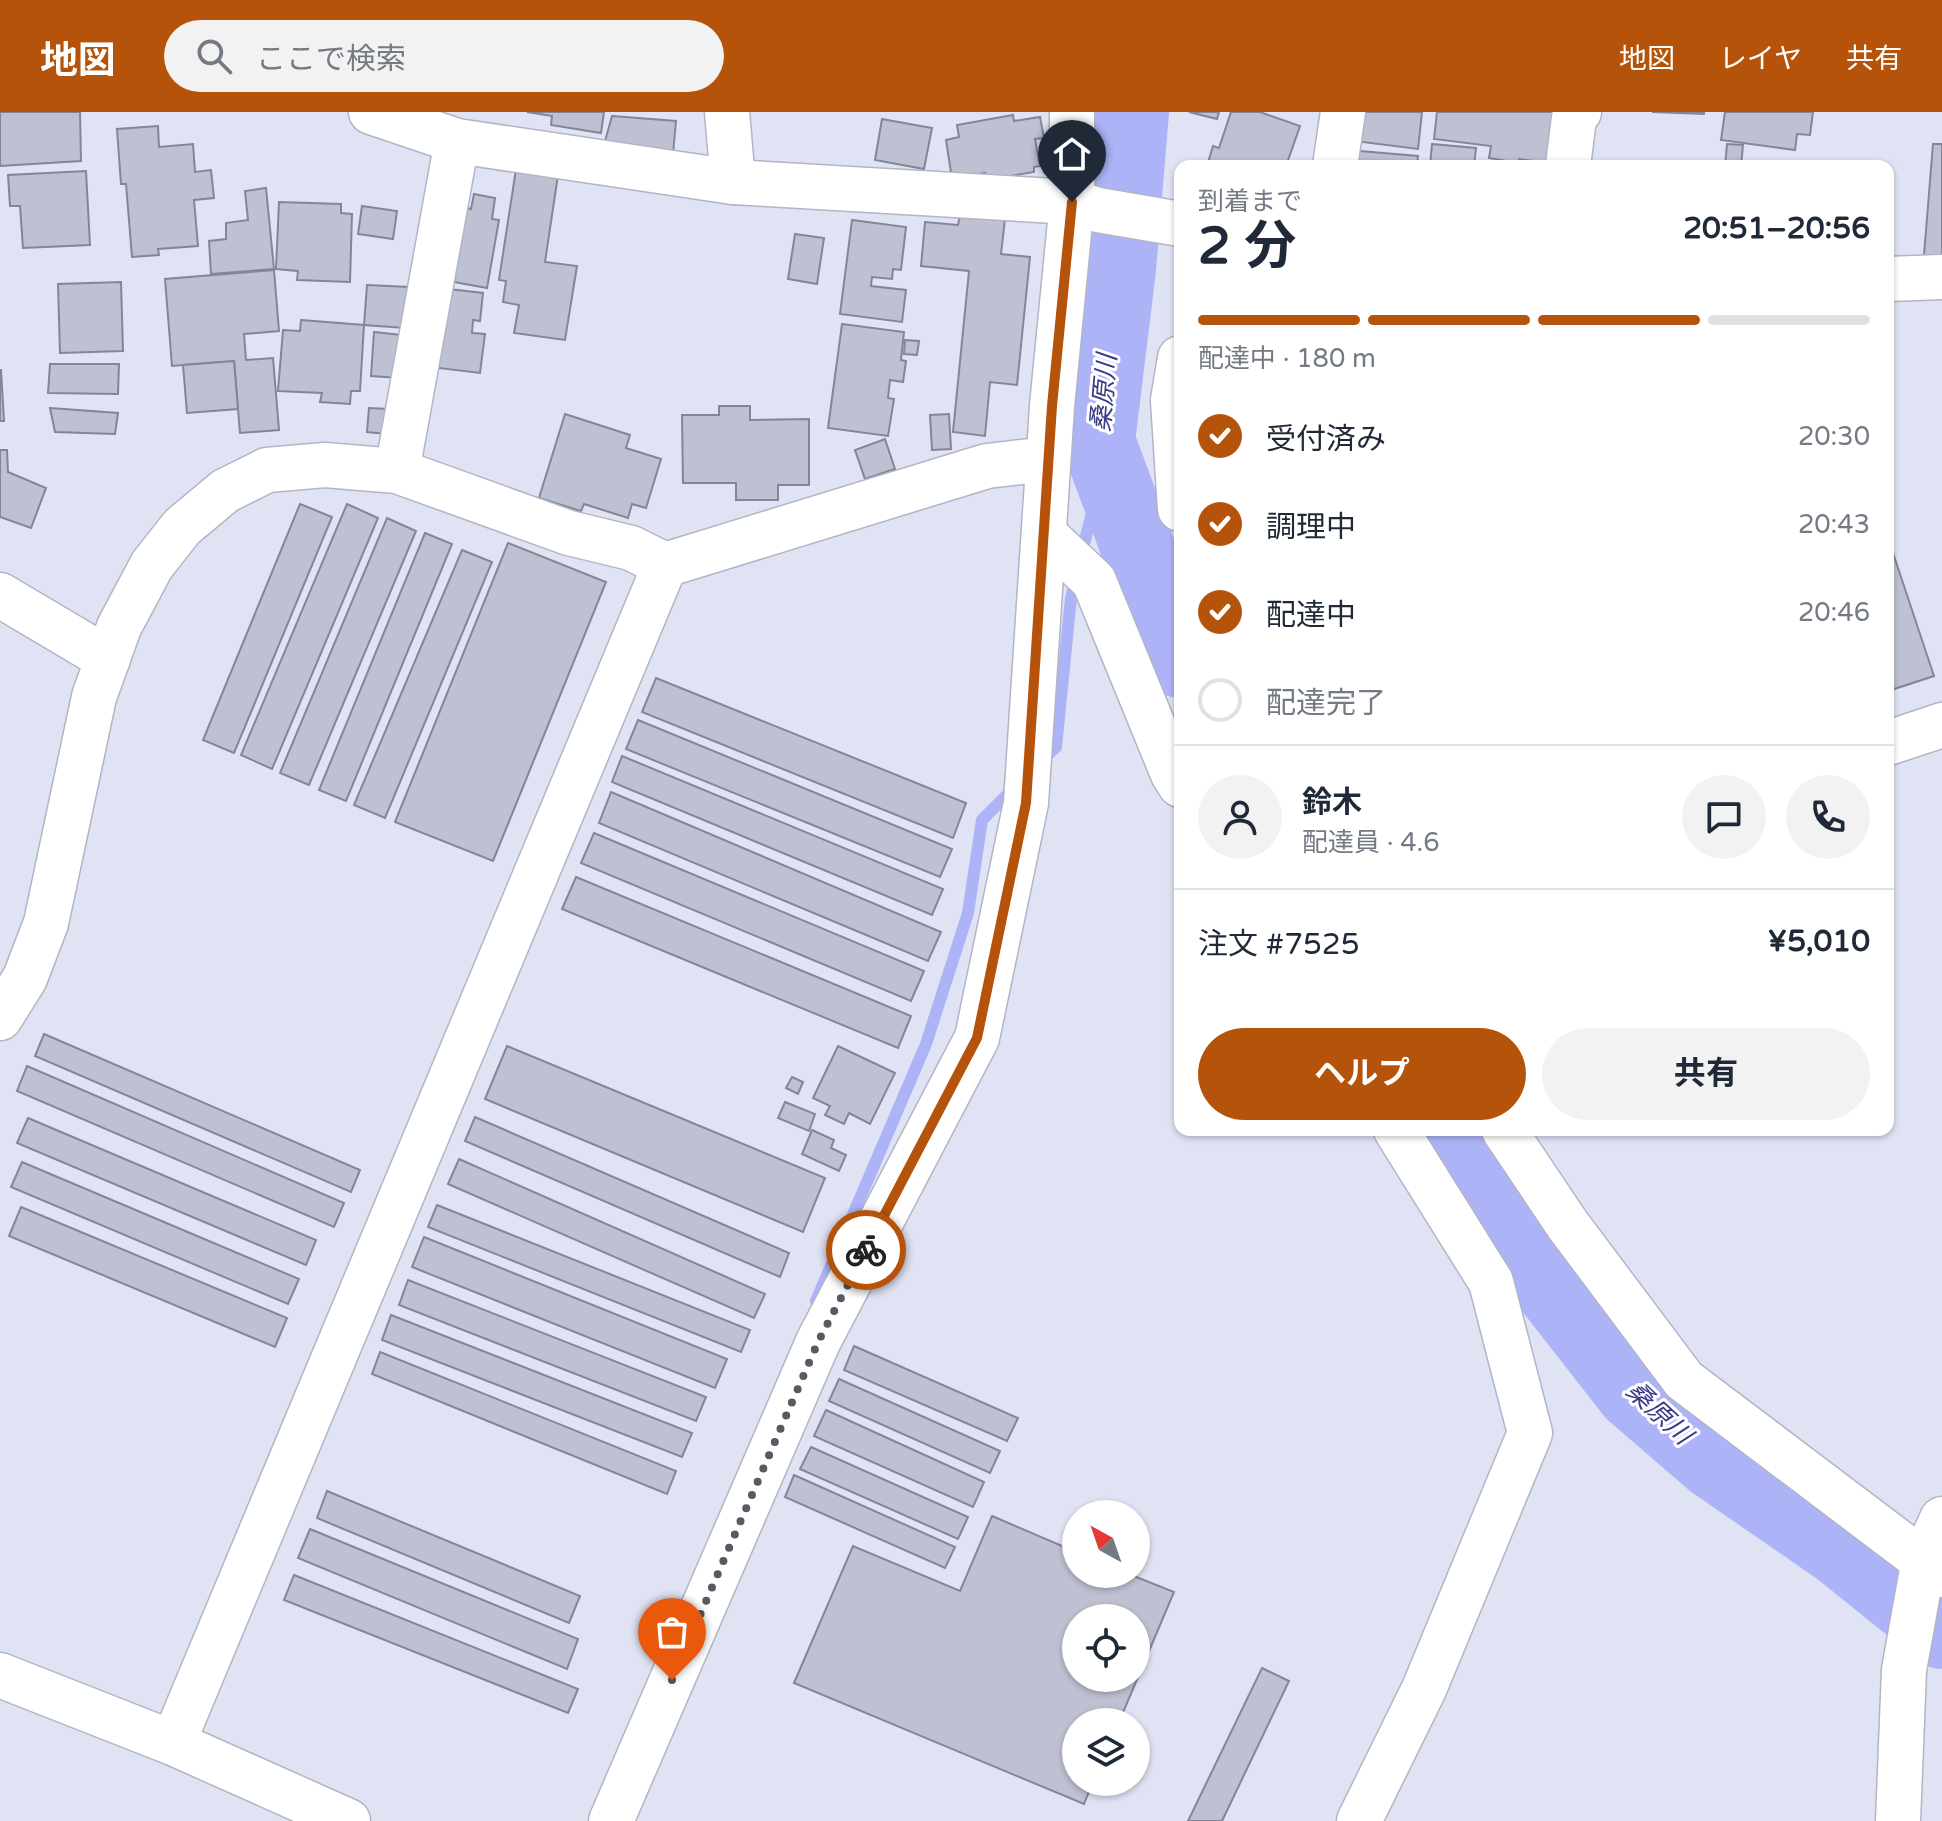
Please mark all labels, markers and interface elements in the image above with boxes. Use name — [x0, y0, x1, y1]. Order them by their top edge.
search box — [164, 20, 724, 92]
icon: search — [192, 34, 236, 78]
text: 地図 — [40, 38, 116, 84]
text: ここで検索 — [256, 41, 406, 78]
text: 地図 — [1619, 42, 1675, 76]
text: レイヤ — [1719, 42, 1802, 76]
text: 共有 — [1846, 42, 1902, 76]
pin — [1038, 120, 1106, 202]
icon: home — [1050, 132, 1094, 176]
text: 到着まで — [1198, 186, 1302, 217]
text: 20:51–20:56 — [1683, 210, 1870, 247]
text: 2 分 — [1198, 215, 1296, 278]
text: 配達中 · 180 m — [1198, 343, 1376, 374]
water label: 桑原川 — [1085, 350, 1123, 433]
icon: check — [1198, 414, 1242, 458]
text: 受付済み — [1266, 421, 1386, 458]
text: 20:30 — [1798, 421, 1870, 452]
icon: check — [1198, 502, 1242, 546]
text: 調理中 — [1266, 509, 1356, 546]
text: 20:43 — [1798, 509, 1870, 540]
icon: check — [1198, 590, 1242, 634]
text: 配達中 — [1266, 597, 1356, 634]
text: 20:46 — [1798, 597, 1870, 628]
text: 配達完了 — [1266, 685, 1386, 722]
button: person — [1198, 775, 1282, 859]
button: chat — [1682, 775, 1766, 859]
button: phone — [1786, 775, 1870, 859]
text: 鈴木 — [1302, 784, 1362, 821]
text: 配達員 · 4.6 — [1302, 827, 1440, 858]
text: ¥5,010 — [1767, 923, 1870, 960]
text: 注文 #7525 — [1198, 926, 1360, 963]
button: ヘルプ — [1198, 1028, 1526, 1120]
button: 共有 — [1542, 1028, 1870, 1120]
courier — [826, 1210, 906, 1290]
icon: bike — [844, 1228, 888, 1272]
water label: 桑原川 — [1620, 1375, 1700, 1453]
north arrow — [1062, 1500, 1150, 1588]
map controls — [1062, 1500, 1150, 1796]
pin — [638, 1598, 706, 1680]
button: locate — [1062, 1604, 1150, 1692]
icon: bag — [650, 1610, 694, 1654]
button: layers — [1062, 1708, 1150, 1796]

